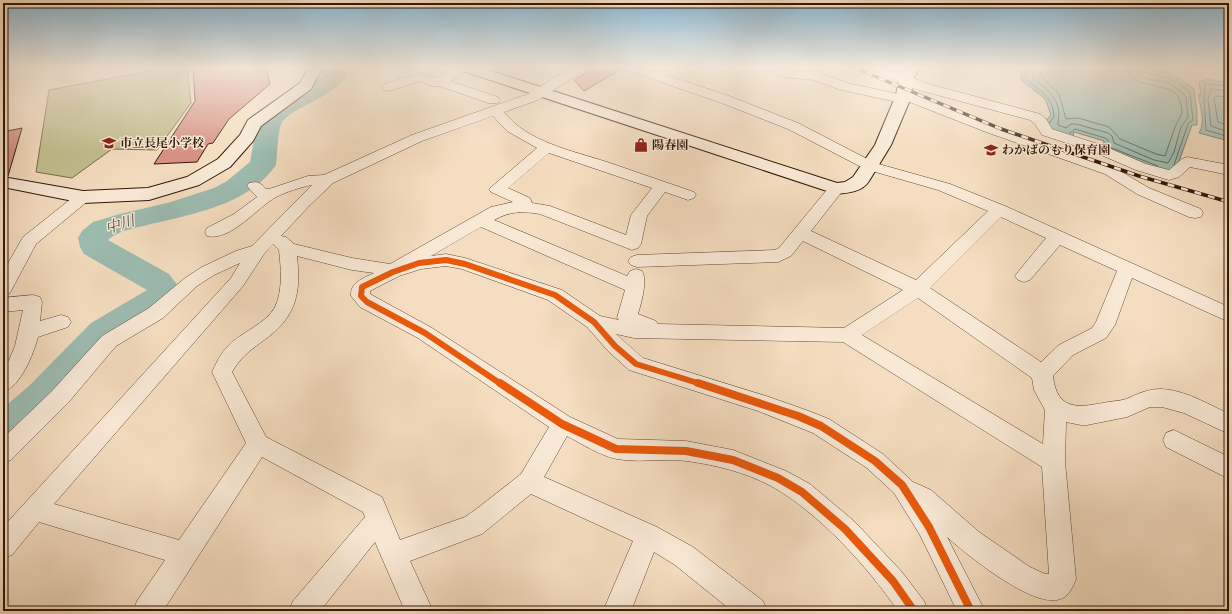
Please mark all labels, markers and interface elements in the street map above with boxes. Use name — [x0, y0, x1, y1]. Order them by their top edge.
school or university icon: 市立長尾小学校 — [101, 135, 117, 151]
place label: 市立長尾小学校 — [120, 136, 204, 151]
shop icon: 陽春園 — [633, 137, 649, 153]
place label: 陽春園 — [652, 138, 688, 153]
school or university icon: わかばのもり保育園 — [983, 142, 999, 158]
place label: わかばのもり保育園 — [1002, 143, 1110, 158]
water label: 中川 — [103, 211, 139, 238]

